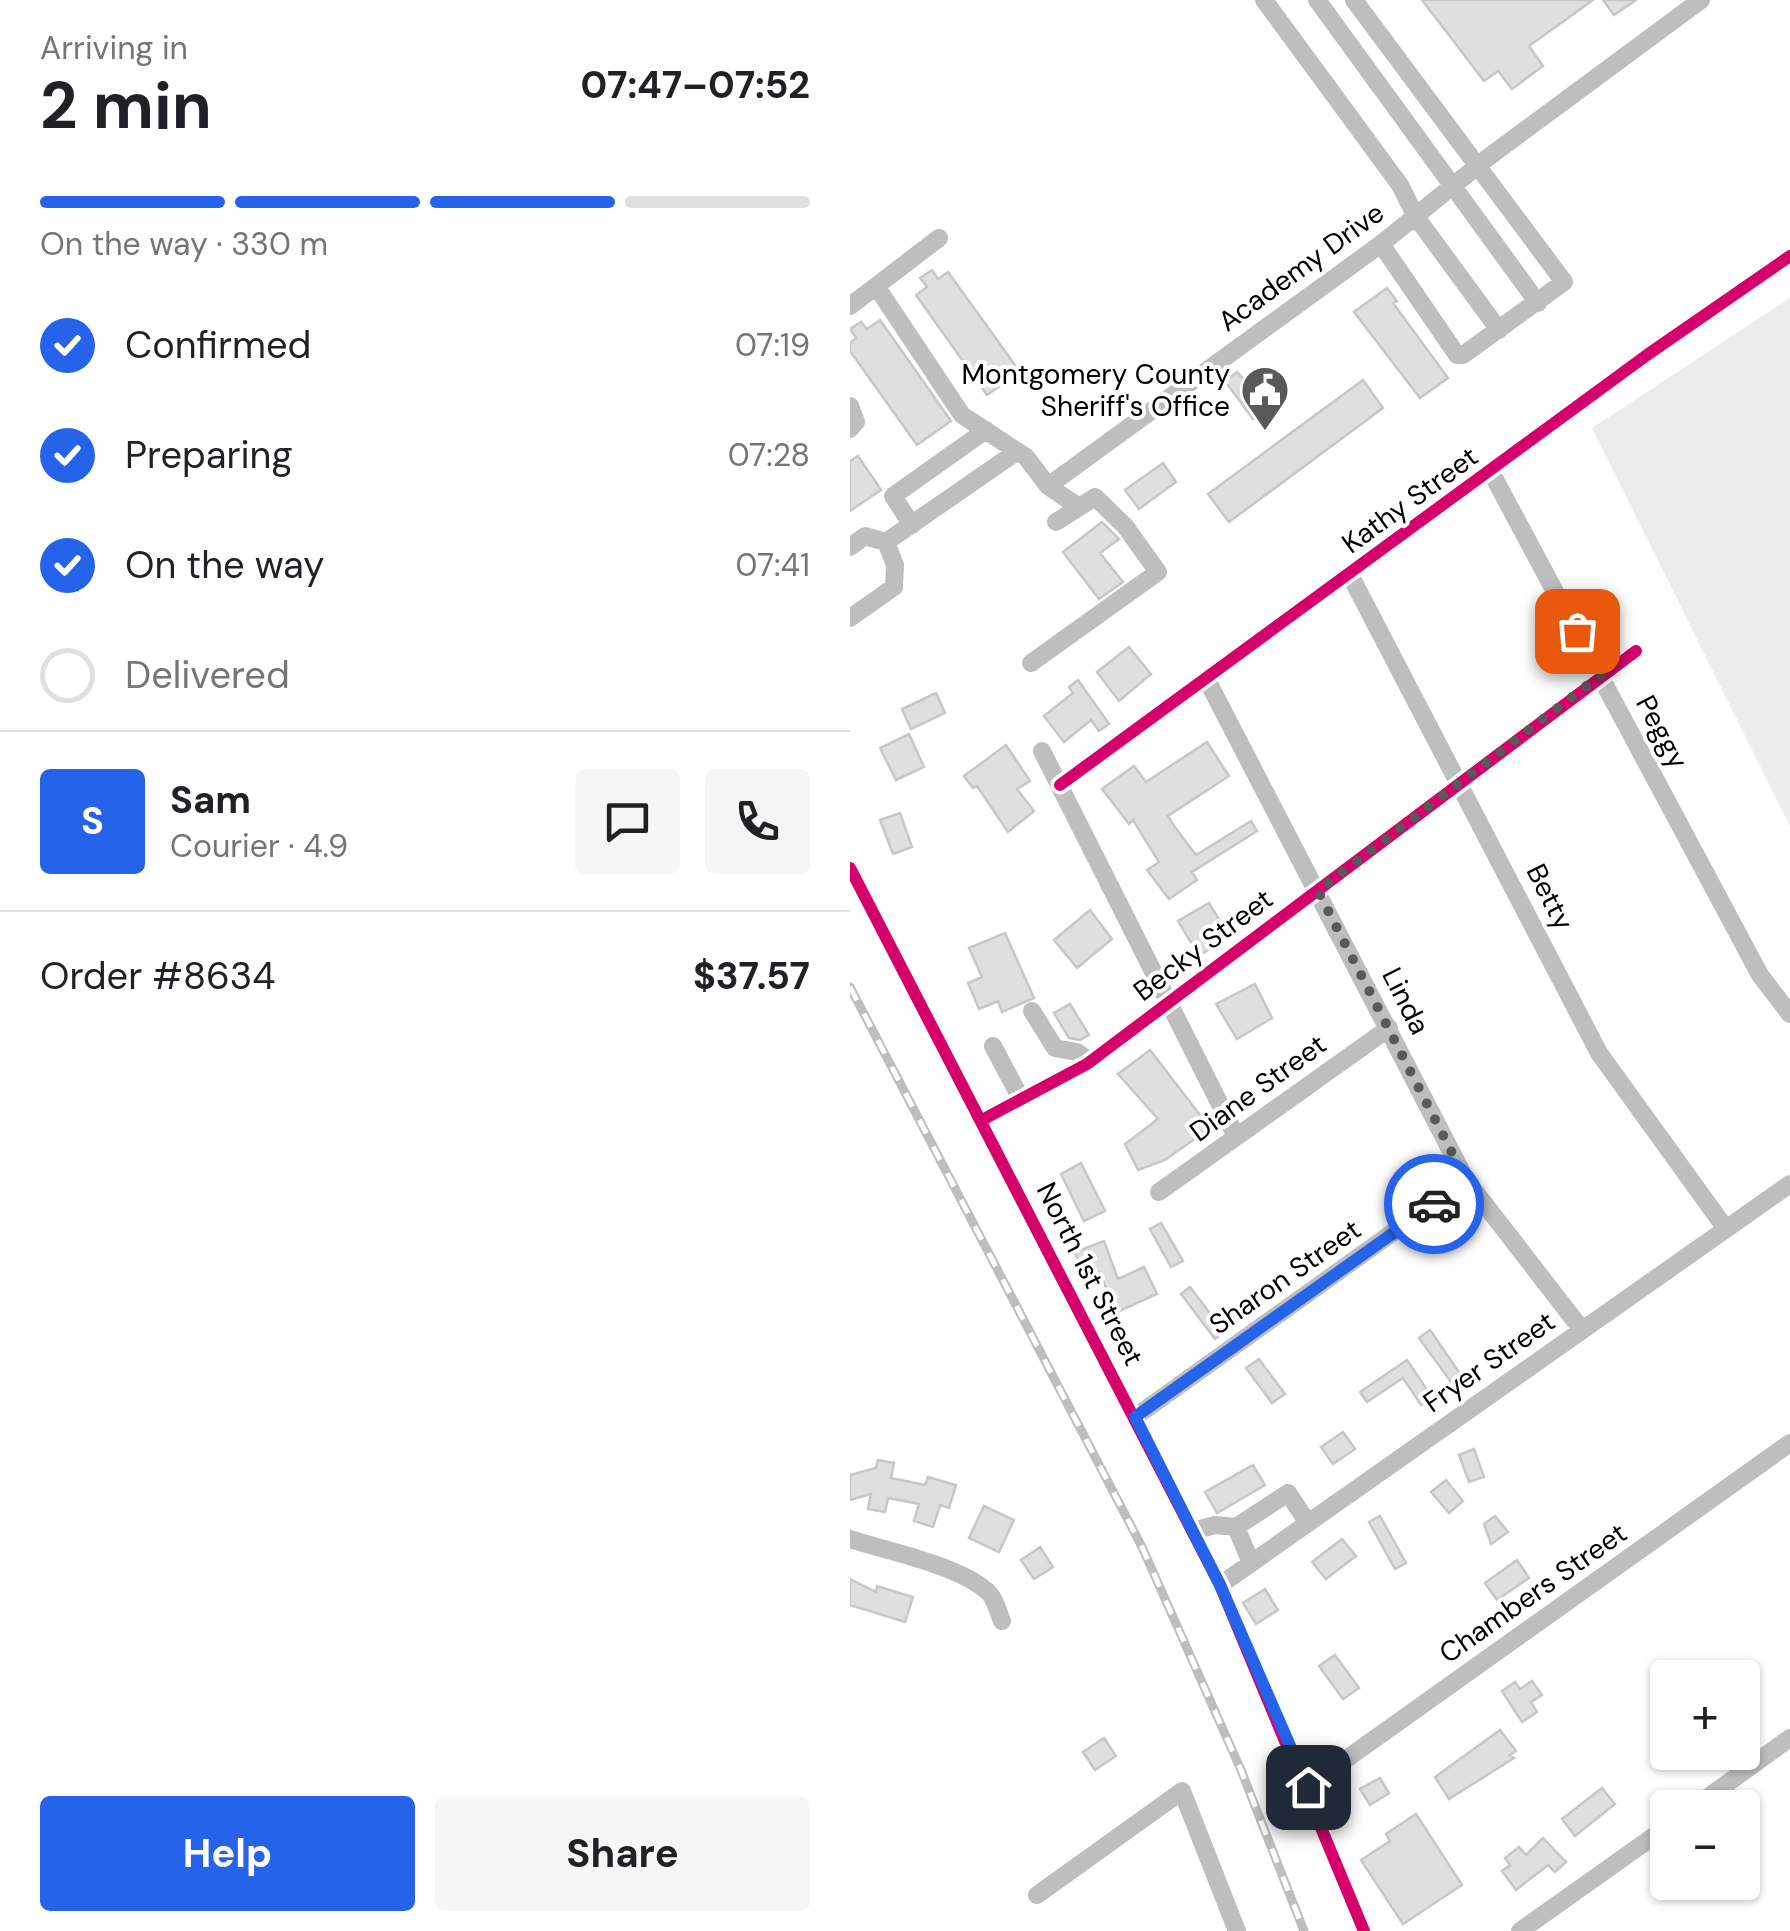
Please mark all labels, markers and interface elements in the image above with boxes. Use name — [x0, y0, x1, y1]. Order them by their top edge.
text: Arriving in — [40, 27, 188, 69]
text: 07:47–07:52 — [581, 60, 810, 110]
text: 2 min — [40, 64, 212, 148]
street label: Academy Drive — [1211, 194, 1391, 340]
text: On the way · 330 m — [40, 223, 328, 265]
icon: check — [40, 318, 95, 373]
text: Confirmed — [125, 320, 311, 370]
text: 07:19 — [735, 324, 810, 366]
place label: Montgomery County Sheriff's Office — [962, 356, 1230, 425]
public building icon: Montgomery County Sheriff's Office — [1239, 364, 1291, 432]
icon: check — [40, 428, 95, 483]
text: Preparing — [125, 430, 293, 480]
text: 07:28 — [728, 434, 810, 476]
street label: Kathy Street — [1335, 438, 1485, 562]
icon: check — [40, 538, 95, 593]
text: On the way — [125, 540, 324, 590]
text: 07:41 — [736, 544, 810, 586]
pin — [1535, 589, 1620, 674]
icon: bag — [1550, 604, 1605, 659]
text: Delivered — [125, 650, 290, 700]
street label: Peggy — [1627, 689, 1697, 775]
button: chat — [575, 769, 680, 874]
button: phone — [705, 769, 810, 874]
text: Sam — [170, 775, 251, 825]
text: S — [81, 796, 104, 846]
text: Courier · 4.9 — [170, 825, 348, 867]
street label: Betty — [1518, 857, 1582, 937]
street label: Becky Street — [1126, 880, 1280, 1010]
text: Order #8634 — [40, 951, 275, 1001]
text: $37.57 — [693, 951, 810, 1001]
street label: Linda — [1374, 961, 1438, 1041]
street label: Diane Street — [1182, 1026, 1334, 1150]
courier — [1384, 1154, 1484, 1254]
street label: North 1st Street — [1028, 1176, 1152, 1372]
icon: car — [1407, 1177, 1462, 1232]
street label: Sharon Street — [1202, 1211, 1368, 1343]
street label: Fryer Street — [1416, 1303, 1562, 1421]
street label: Chambers Street — [1432, 1514, 1634, 1672]
map controls — [1650, 1660, 1760, 1900]
button: + — [1650, 1660, 1760, 1770]
pin — [1266, 1745, 1351, 1830]
icon: home — [1281, 1760, 1336, 1815]
button: − — [1650, 1790, 1760, 1900]
button: Help — [40, 1796, 415, 1911]
button: Share — [435, 1796, 810, 1911]

